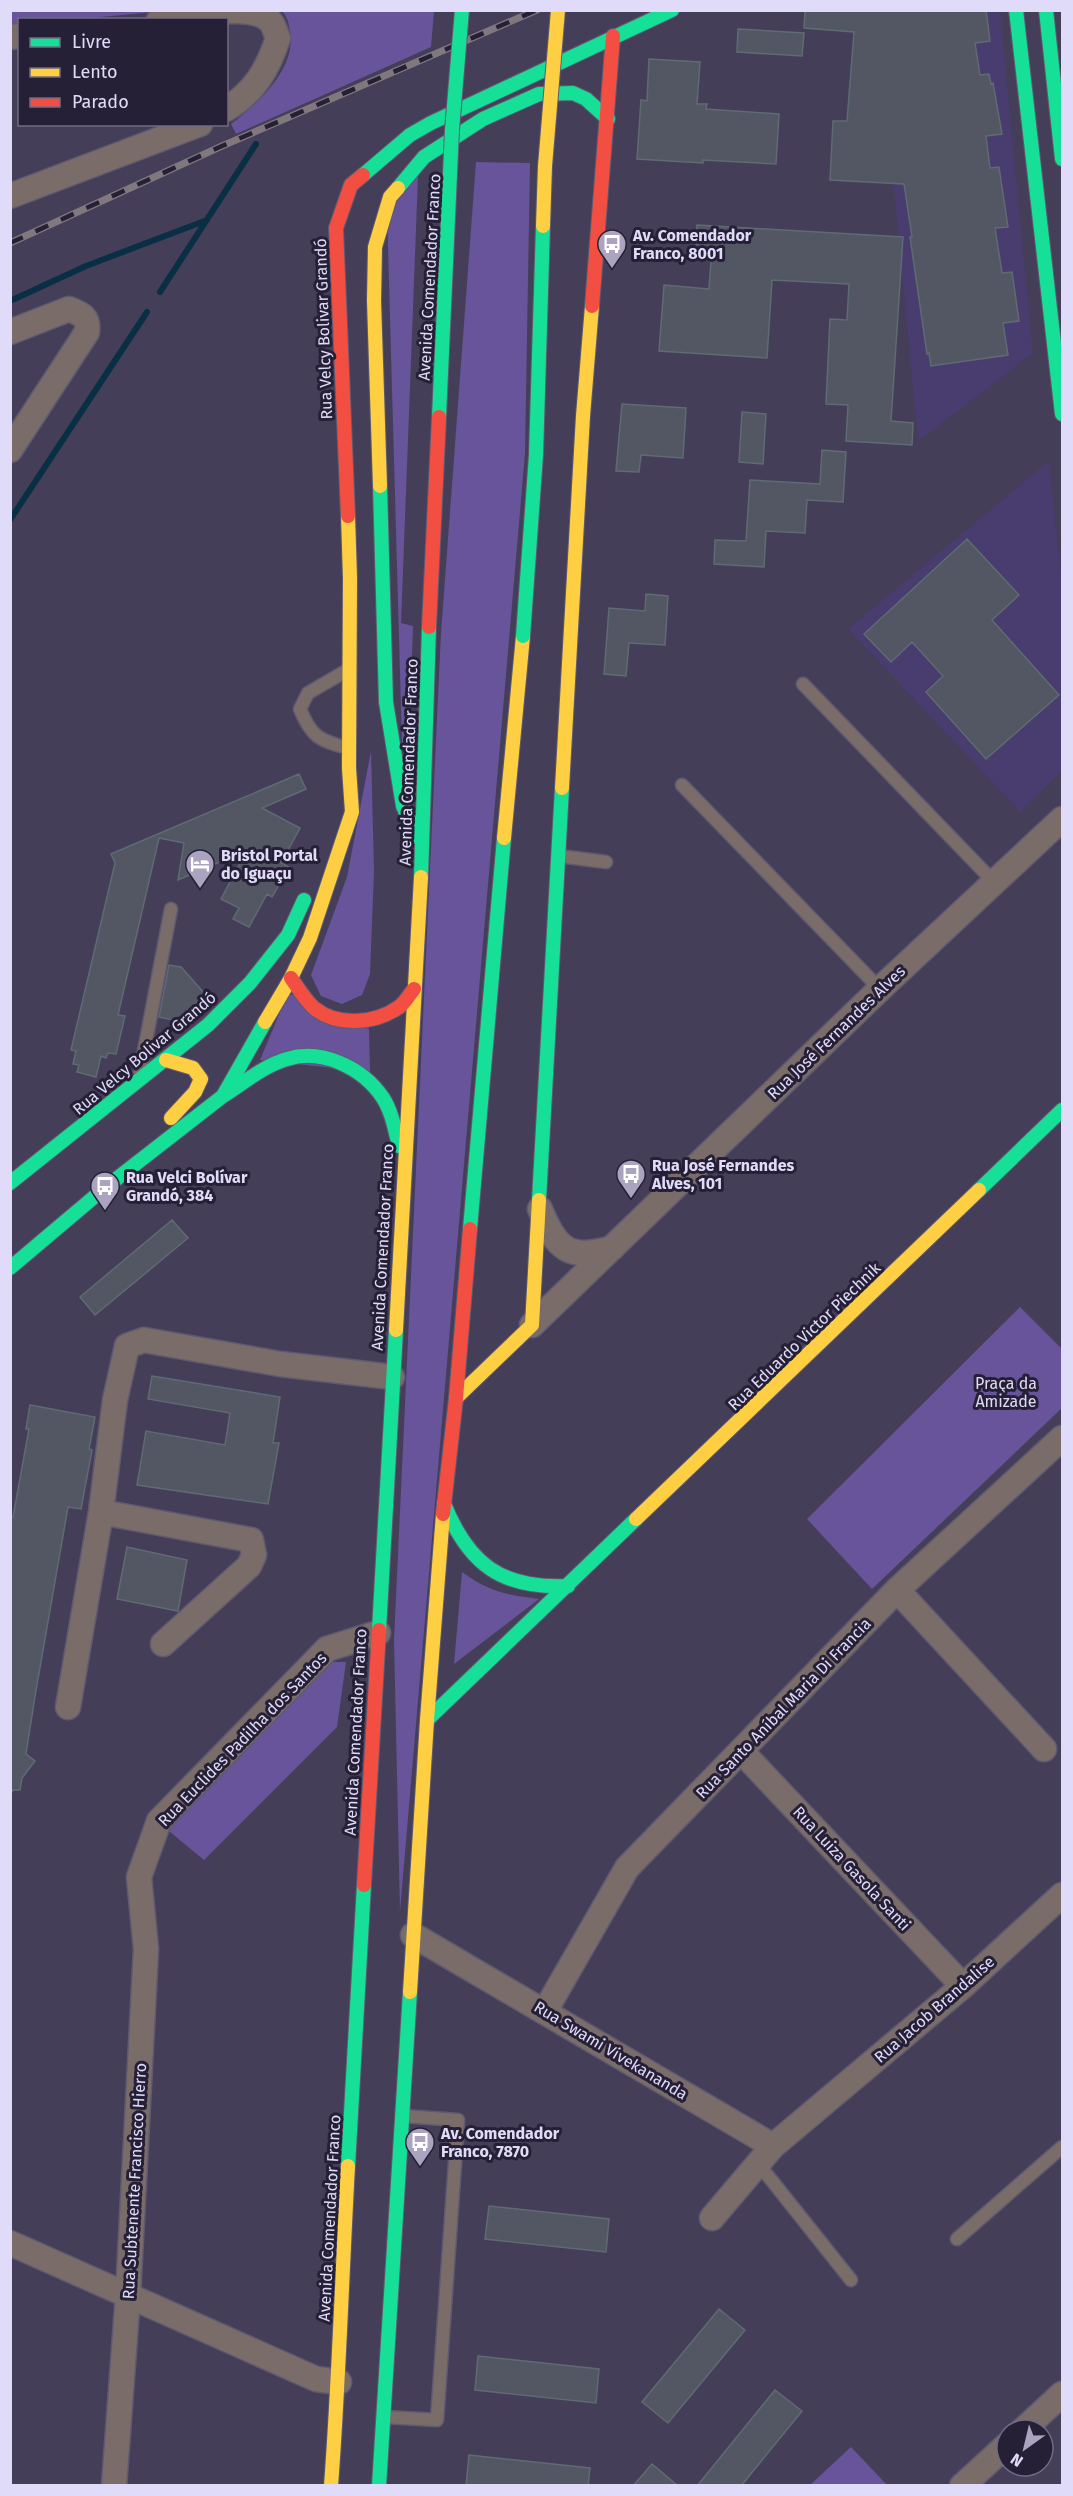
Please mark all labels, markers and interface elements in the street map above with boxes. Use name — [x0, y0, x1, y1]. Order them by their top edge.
legend — [18, 18, 228, 126]
text: Livre — [72, 31, 111, 53]
text: Lento — [72, 61, 118, 83]
text: Parado — [72, 91, 129, 113]
street label: Avenida Comendador Franco — [415, 173, 444, 381]
place label: Av. Comendador Franco, 8001 — [632, 226, 752, 263]
bus stop icon: Av. Comendador Franco, 8001 — [596, 228, 628, 270]
street label: Rua Velcy Bolivar Grandó — [311, 238, 336, 420]
street label: Avenida Comendador Franco — [395, 658, 422, 866]
place label: Bristol Portal do Iguaçu — [221, 846, 318, 884]
hotel icon: Bristol Portal do Iguaçu — [184, 848, 216, 890]
street label: Rua José Fernandes Alves — [764, 962, 909, 1103]
street label: Rua Velcy Bolivar Grandó — [69, 988, 220, 1119]
street label: Avenida Comendador Franco — [368, 1143, 397, 1351]
place label: Rua José Fernandes Alves, 101 — [651, 1156, 794, 1193]
bus stop icon: Rua José Fernandes Alves, 101 — [615, 1158, 647, 1200]
place label: Rua Velci Bolívar Grandó, 384 — [126, 1168, 248, 1205]
bus stop icon: Rua Velci Bolívar Grandó, 384 — [89, 1170, 121, 1212]
street label: Rua Eduardo Victor Piechnik — [724, 1258, 885, 1414]
park label: Praça da Amizade — [975, 1374, 1037, 1411]
street label: Rua Santo Aníbal Maria Di Francia — [692, 1614, 875, 1803]
street label: Avenida Comendador Franco — [341, 1628, 370, 1836]
street label: Rua Euclides Padilha dos Santos — [154, 1648, 331, 1830]
street label: Rua Luiza Gasola Santi — [789, 1802, 914, 1935]
street label: Rua Jacob Brandalise — [870, 1952, 998, 2067]
street label: Rua Swami Vivekananda — [531, 1997, 691, 2104]
street label: Rua Subtenente Francisco Hierro — [119, 2062, 150, 2300]
street label: Avenida Comendador Franco — [315, 2114, 344, 2322]
place label: Av. Comendador Franco, 7870 — [440, 2124, 560, 2161]
bus stop icon: Av. Comendador Franco, 7870 — [404, 2126, 436, 2168]
north arrow — [995, 2418, 1055, 2478]
text: N — [1007, 2449, 1027, 2471]

